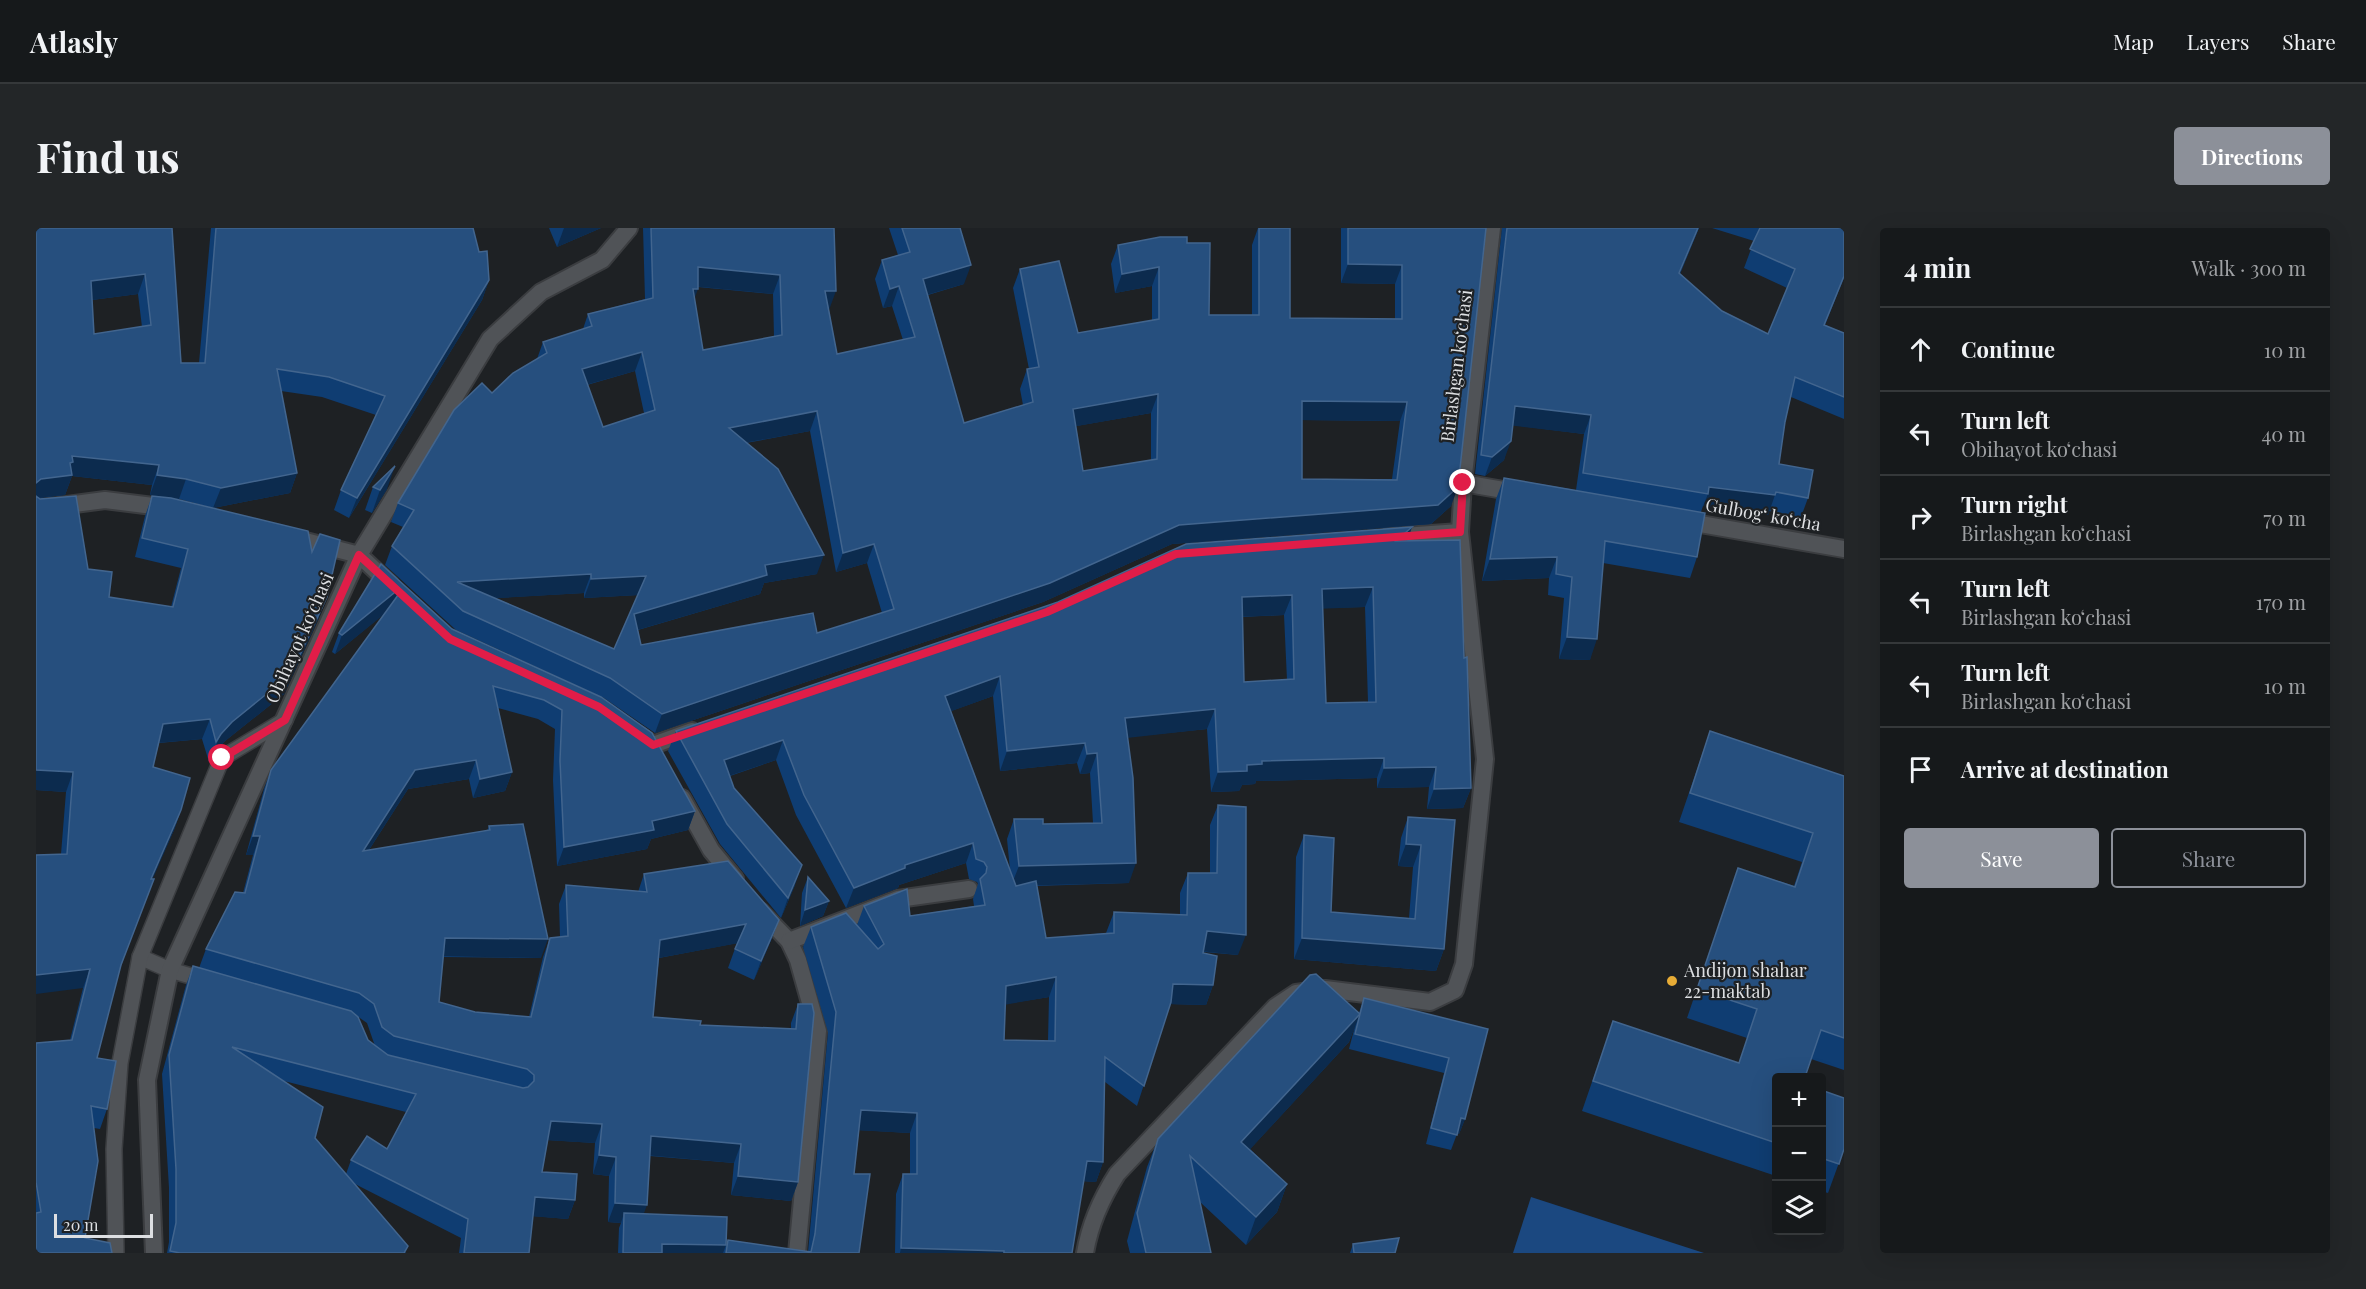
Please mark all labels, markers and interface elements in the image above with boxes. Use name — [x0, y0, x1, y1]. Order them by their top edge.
text: Atlasly — [30, 23, 118, 60]
text: Map — [2113, 27, 2154, 55]
text: Layers — [2187, 27, 2249, 55]
text: Share — [2282, 27, 2336, 55]
button: Directions — [2174, 127, 2330, 185]
text: Find us — [36, 128, 180, 184]
text: 4 min — [1904, 250, 1971, 285]
text: Walk · 300 m — [2191, 254, 2306, 281]
street label: Birlashgan koʻchasi — [1435, 288, 1477, 443]
icon: ahead — [1904, 333, 1937, 366]
text: Continue — [1961, 334, 2055, 364]
text: 10 m — [2264, 336, 2306, 363]
text: Turn left — [1961, 405, 2050, 435]
icon: left — [1904, 417, 1937, 450]
text: 40 m — [2261, 420, 2306, 447]
text: Obihayot koʻchasi — [1961, 435, 2117, 462]
route end — [1449, 469, 1475, 495]
text: Turn right — [1961, 489, 2067, 519]
street label: Gulbogʻ koʻcha — [1704, 492, 1823, 536]
icon: right — [1904, 501, 1937, 534]
text: 70 m — [2263, 504, 2306, 531]
text: Birlashgan koʻchasi — [1961, 519, 2131, 546]
street label: Obihayot koʻchasi — [259, 568, 339, 707]
text: Turn left — [1961, 573, 2050, 603]
icon: left — [1904, 585, 1937, 618]
text: 170 m — [2256, 588, 2306, 615]
text: Birlashgan koʻchasi — [1961, 603, 2131, 630]
text: Turn left — [1961, 657, 2050, 687]
icon: left — [1904, 669, 1937, 702]
text: 10 m — [2264, 672, 2306, 699]
text: Birlashgan koʻchasi — [1961, 687, 2131, 714]
route start — [208, 744, 234, 770]
icon: arrive — [1904, 753, 1937, 786]
text: Arrive at destination — [1961, 754, 2169, 784]
button: Save — [1904, 828, 2099, 888]
button: Share — [2111, 828, 2306, 888]
place label: Andijon shahar 22-maktab — [1683, 958, 1807, 1003]
marker: Andijon shahar 22-maktab — [1665, 974, 1679, 988]
map controls — [1772, 1073, 1826, 1235]
button: + — [1772, 1073, 1826, 1127]
button: − — [1772, 1127, 1826, 1181]
button: layers — [1772, 1181, 1826, 1235]
scale bar — [54, 1211, 153, 1238]
text: 20 m — [63, 1214, 98, 1235]

